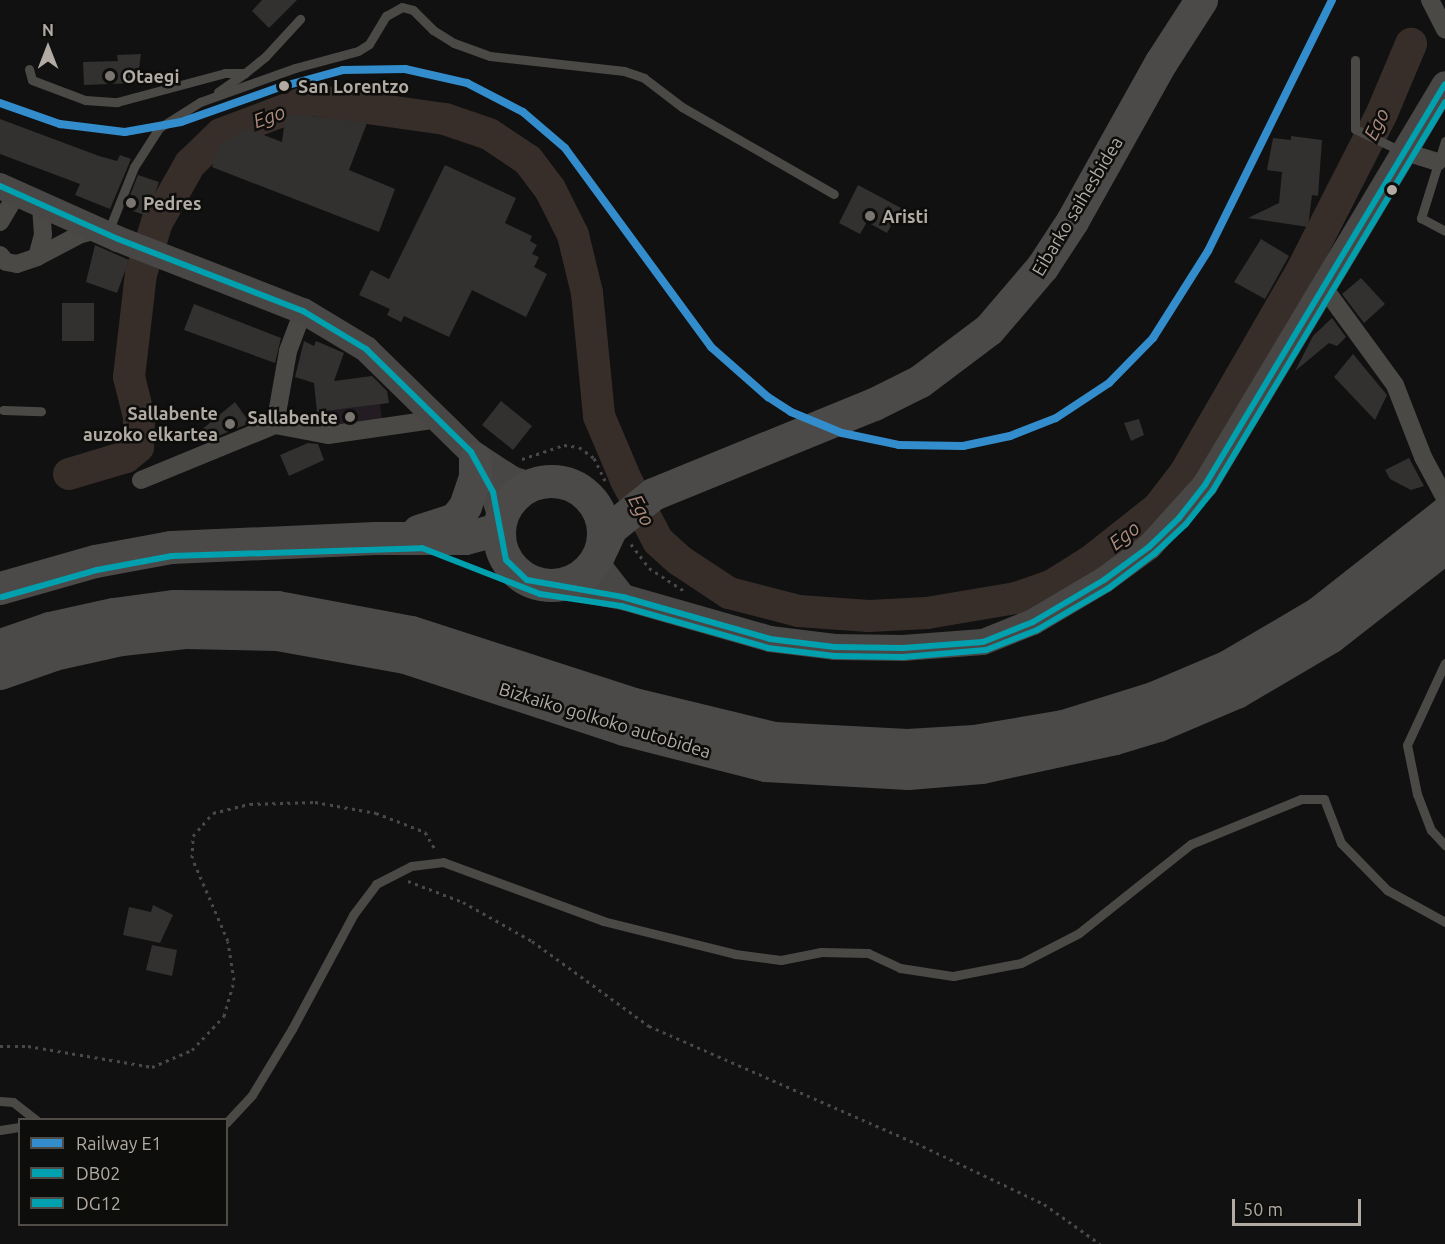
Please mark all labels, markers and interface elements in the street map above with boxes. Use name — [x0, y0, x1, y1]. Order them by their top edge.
north arrow — [18, 18, 78, 78]
text: N — [42, 21, 54, 39]
place label: Otaegi — [122, 65, 179, 87]
marker: Otaegi — [103, 69, 117, 83]
place label: San Lorentzo — [298, 75, 409, 97]
marker: San Lorentzo — [275, 77, 293, 95]
water label: Ego — [250, 99, 288, 133]
water label: Ego — [1358, 104, 1394, 144]
street label: Eibarko saihesbidea — [1027, 132, 1127, 280]
unlabelled marker — [1386, 184, 1398, 196]
place label: Pedres — [143, 192, 201, 214]
marker: Pedres — [124, 196, 138, 210]
place label: Aristi — [882, 205, 928, 227]
marker: Aristi — [863, 209, 877, 223]
place label: Sallabente auzoko elkartea — [83, 403, 218, 446]
place label: Sallabente — [247, 406, 338, 428]
marker: Sallabente — [343, 410, 357, 424]
marker: Sallabente auzoko elkartea — [223, 417, 237, 431]
water label: Ego — [624, 490, 660, 530]
water label: Ego — [1104, 516, 1144, 554]
street label: Bizkaiko golkoko autobidea — [497, 677, 713, 763]
legend — [18, 1118, 228, 1226]
text: Railway E1 — [76, 1133, 162, 1153]
text: DB02 — [76, 1163, 120, 1183]
scale bar — [1235, 1187, 1364, 1225]
text: DG12 — [76, 1193, 121, 1213]
text: 50 m — [1243, 1199, 1283, 1219]

